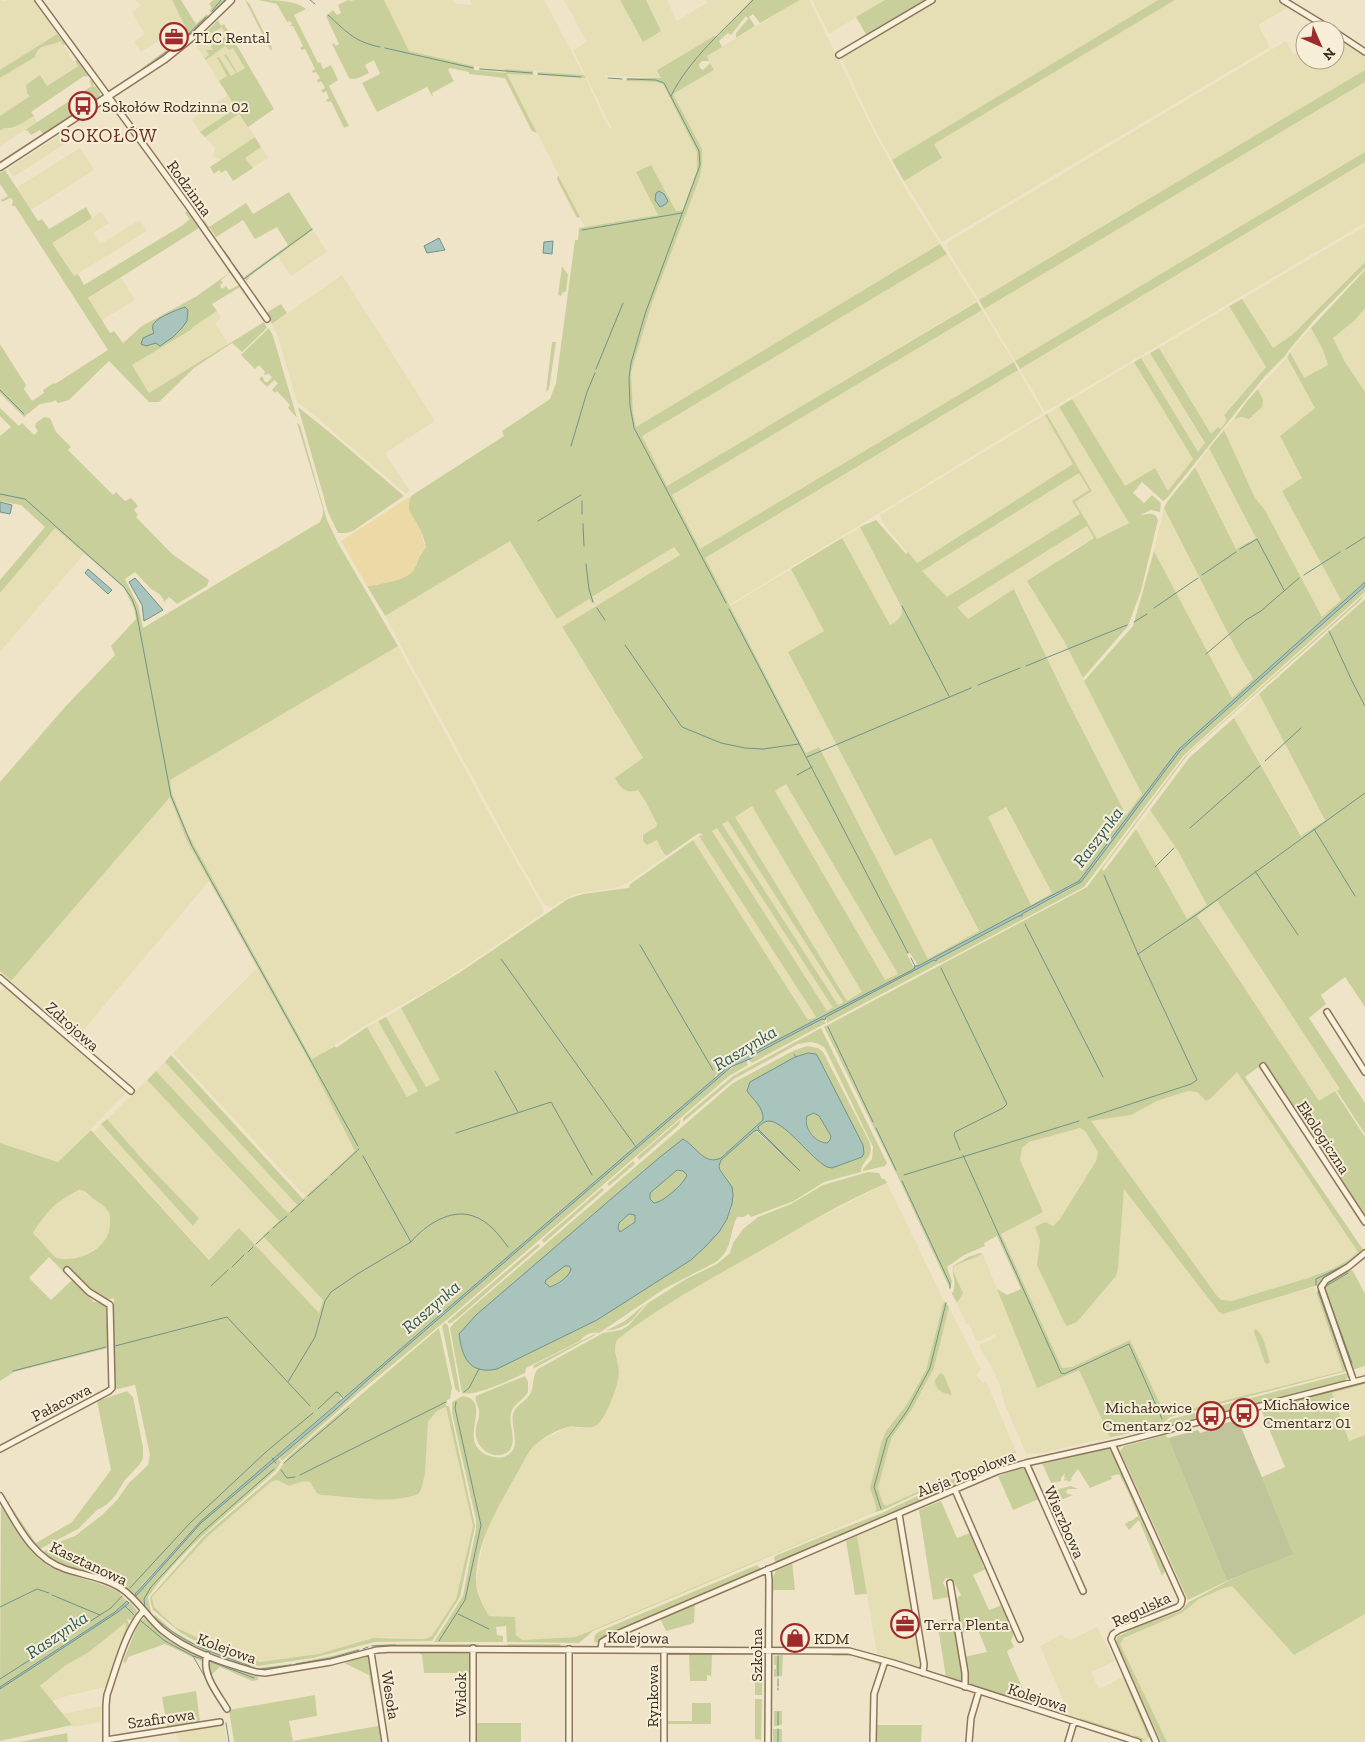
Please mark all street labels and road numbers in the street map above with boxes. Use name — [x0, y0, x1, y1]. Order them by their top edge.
street label: Rodzinna — [163, 157, 216, 220]
street label: Zdrojowa — [42, 998, 103, 1055]
street label: Ekologiczna — [1293, 1097, 1354, 1178]
street label: Pałacowa — [28, 1379, 94, 1426]
street label: Aleja Topolowa — [914, 1446, 1018, 1501]
street label: Wierzbowa — [1040, 1483, 1089, 1562]
street label: Kasztanowa — [47, 1537, 131, 1590]
street label: Regulska — [1109, 1588, 1174, 1631]
street label: Kolejowa — [607, 1627, 669, 1648]
street label: Szkolna — [747, 1628, 766, 1682]
street label: Kolejowa — [194, 1629, 259, 1668]
street label: Rynkowa — [643, 1664, 662, 1728]
street label: Wesoła — [377, 1669, 404, 1721]
street label: Widok — [451, 1672, 470, 1717]
street label: Kolejowa — [1005, 1679, 1071, 1716]
street label: Szafirowa — [126, 1704, 196, 1733]

